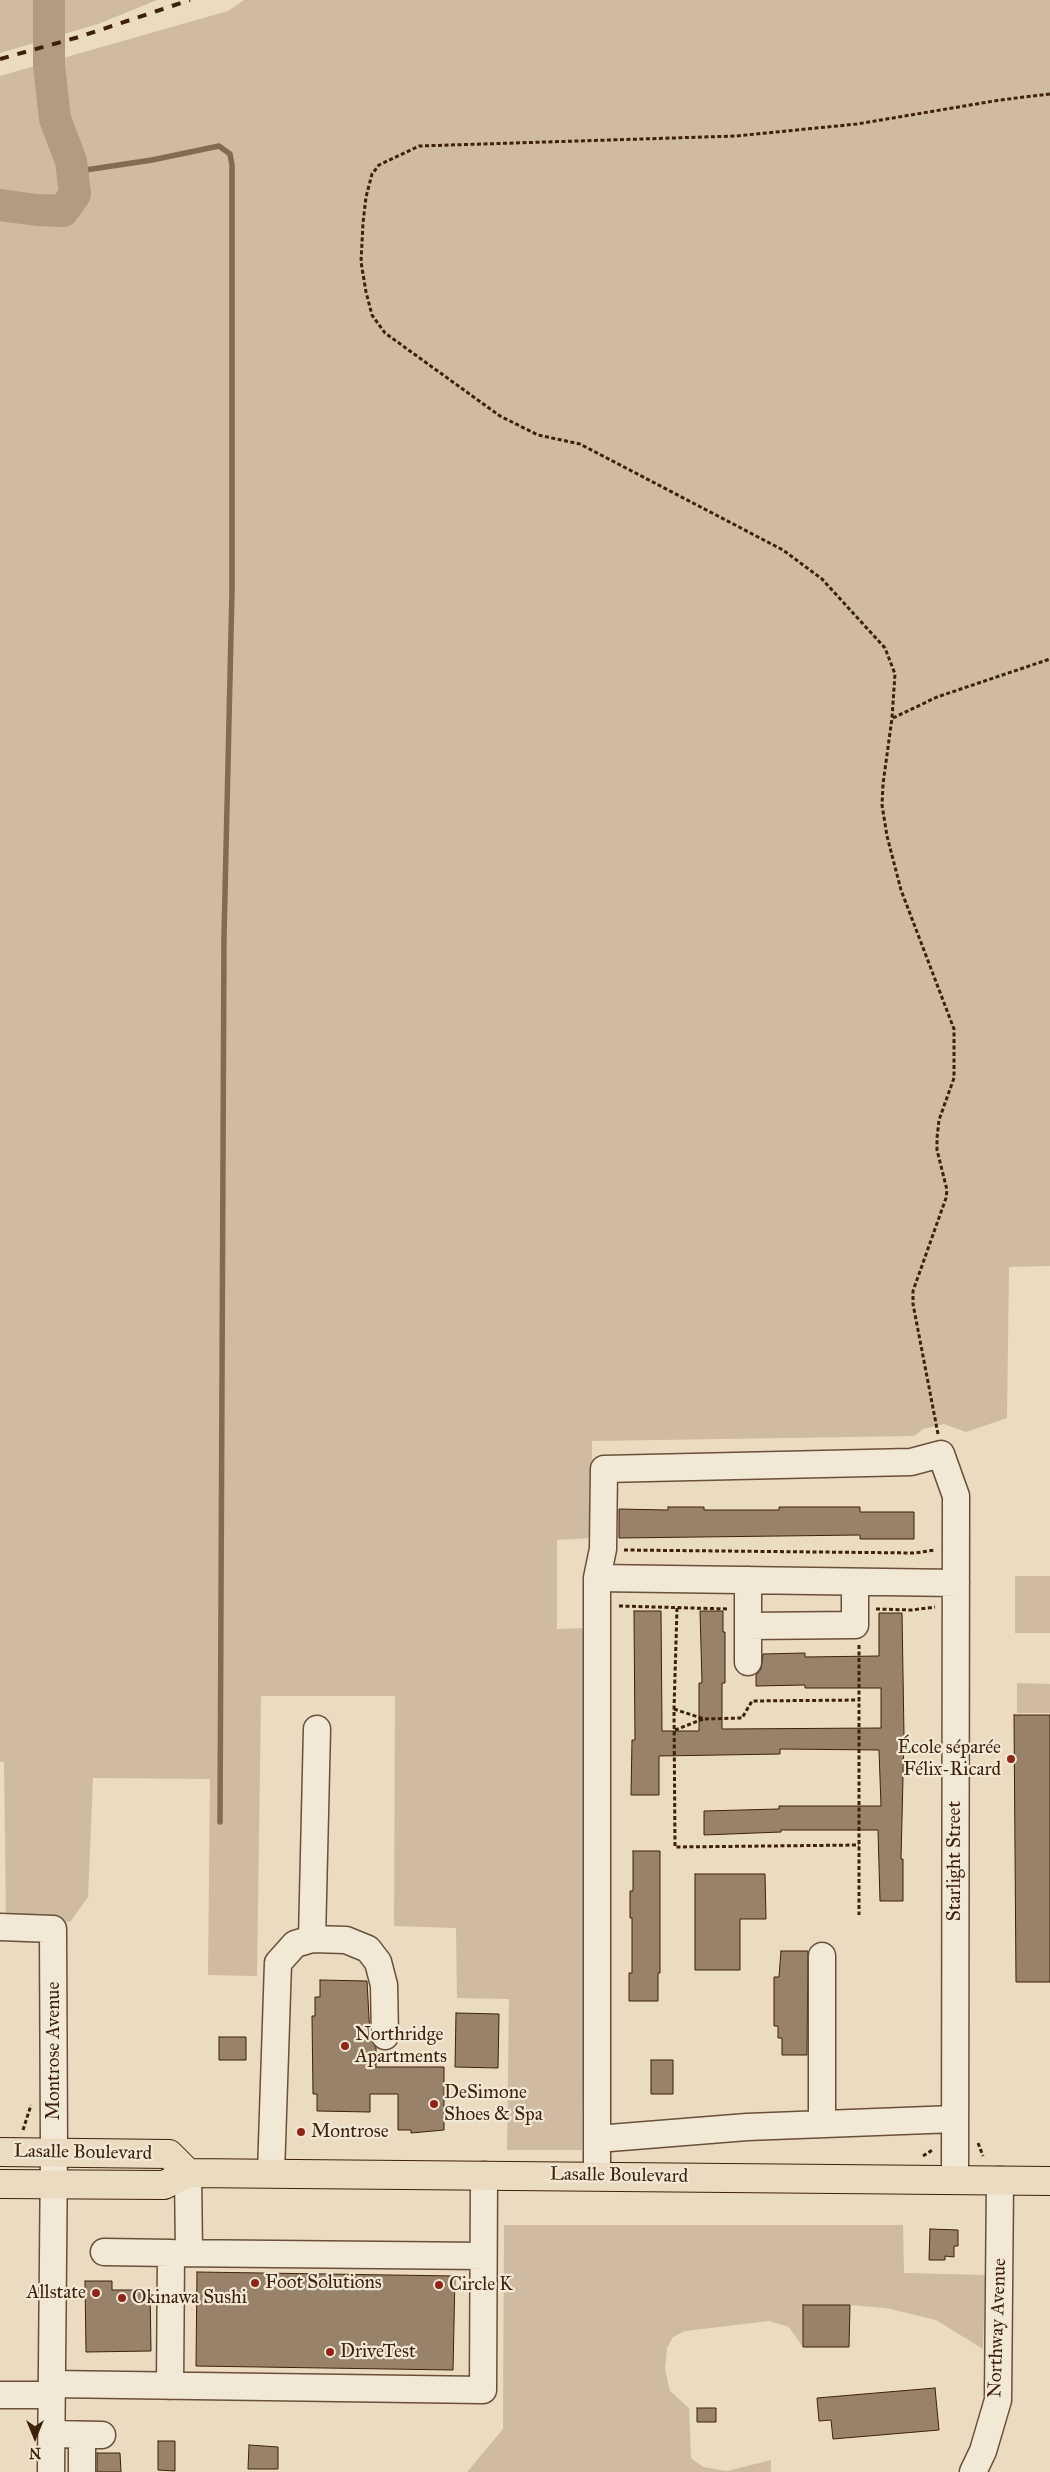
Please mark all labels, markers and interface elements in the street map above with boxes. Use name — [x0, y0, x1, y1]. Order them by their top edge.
place label: École séparée Félix-Ricard — [897, 1737, 1001, 1781]
marker: École séparée Félix-Ricard — [1005, 1753, 1017, 1765]
street label: Starlight Street — [944, 1801, 966, 1921]
street label: Montrose Avenue — [43, 1982, 65, 2120]
place label: Northridge Apartments — [355, 2024, 447, 2068]
marker: Northridge Apartments — [339, 2040, 351, 2052]
place label: DeSimone Shoes & Spa — [444, 2082, 543, 2126]
marker: DeSimone Shoes & Spa — [428, 2098, 440, 2110]
place label: Montrose — [311, 2121, 389, 2143]
marker: Montrose — [295, 2126, 307, 2138]
street label: Lasalle Boulevard — [14, 2140, 152, 2166]
street label: Lasalle Boulevard — [550, 2163, 688, 2189]
street label: Northway Avenue — [984, 2258, 1012, 2398]
place label: Foot Solutions — [265, 2272, 382, 2294]
place label: Circle K — [449, 2274, 513, 2296]
marker: Foot Solutions — [249, 2277, 261, 2289]
marker: Circle K — [433, 2279, 445, 2291]
place label: Allstate — [27, 2282, 86, 2304]
marker: Allstate — [90, 2287, 102, 2299]
place label: Okinawa Sushi — [132, 2287, 247, 2309]
marker: Okinawa Sushi — [116, 2292, 128, 2304]
place label: DriveTest — [340, 2341, 416, 2363]
marker: DriveTest — [324, 2346, 336, 2358]
north arrow — [10, 2412, 60, 2462]
text: N — [29, 2444, 41, 2461]

